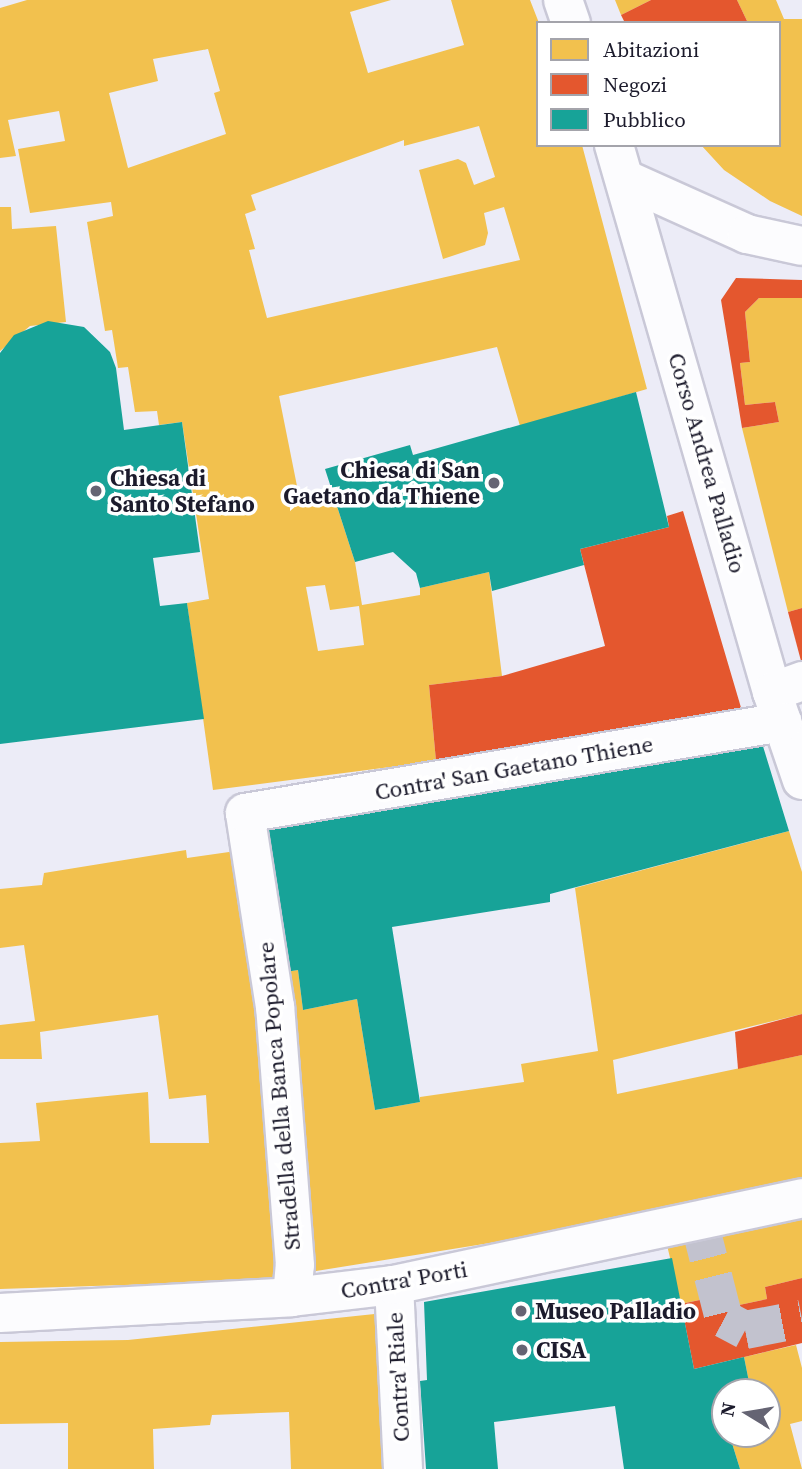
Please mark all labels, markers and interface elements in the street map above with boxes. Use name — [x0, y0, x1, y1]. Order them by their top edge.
legend — [536, 21, 781, 147]
text: Abitazioni — [603, 35, 699, 64]
text: Negozi — [603, 70, 667, 99]
text: Pubblico — [603, 105, 686, 134]
street label: Corso Andrea Palladio — [662, 350, 752, 576]
place label: Chiesa di San Gaetano da Thiene — [283, 456, 480, 510]
place label: Chiesa di Santo Stefano — [110, 464, 255, 518]
marker: Chiesa di San Gaetano da Thiene — [486, 475, 502, 491]
marker: Chiesa di Santo Stefano — [88, 483, 104, 499]
street label: Contra' San Gaetano Thiene — [372, 730, 656, 806]
street label: Stradella della Banca Popolare — [252, 941, 306, 1251]
street label: Contra' Porti — [339, 1255, 469, 1305]
place label: Museo Palladio — [535, 1297, 696, 1325]
marker: Museo Palladio — [513, 1303, 529, 1319]
street label: Contra' Riale — [381, 1311, 415, 1443]
place label: CISA — [536, 1336, 587, 1364]
marker: CISA — [514, 1342, 530, 1358]
north arrow — [711, 1378, 781, 1448]
text: N — [713, 1400, 741, 1419]

